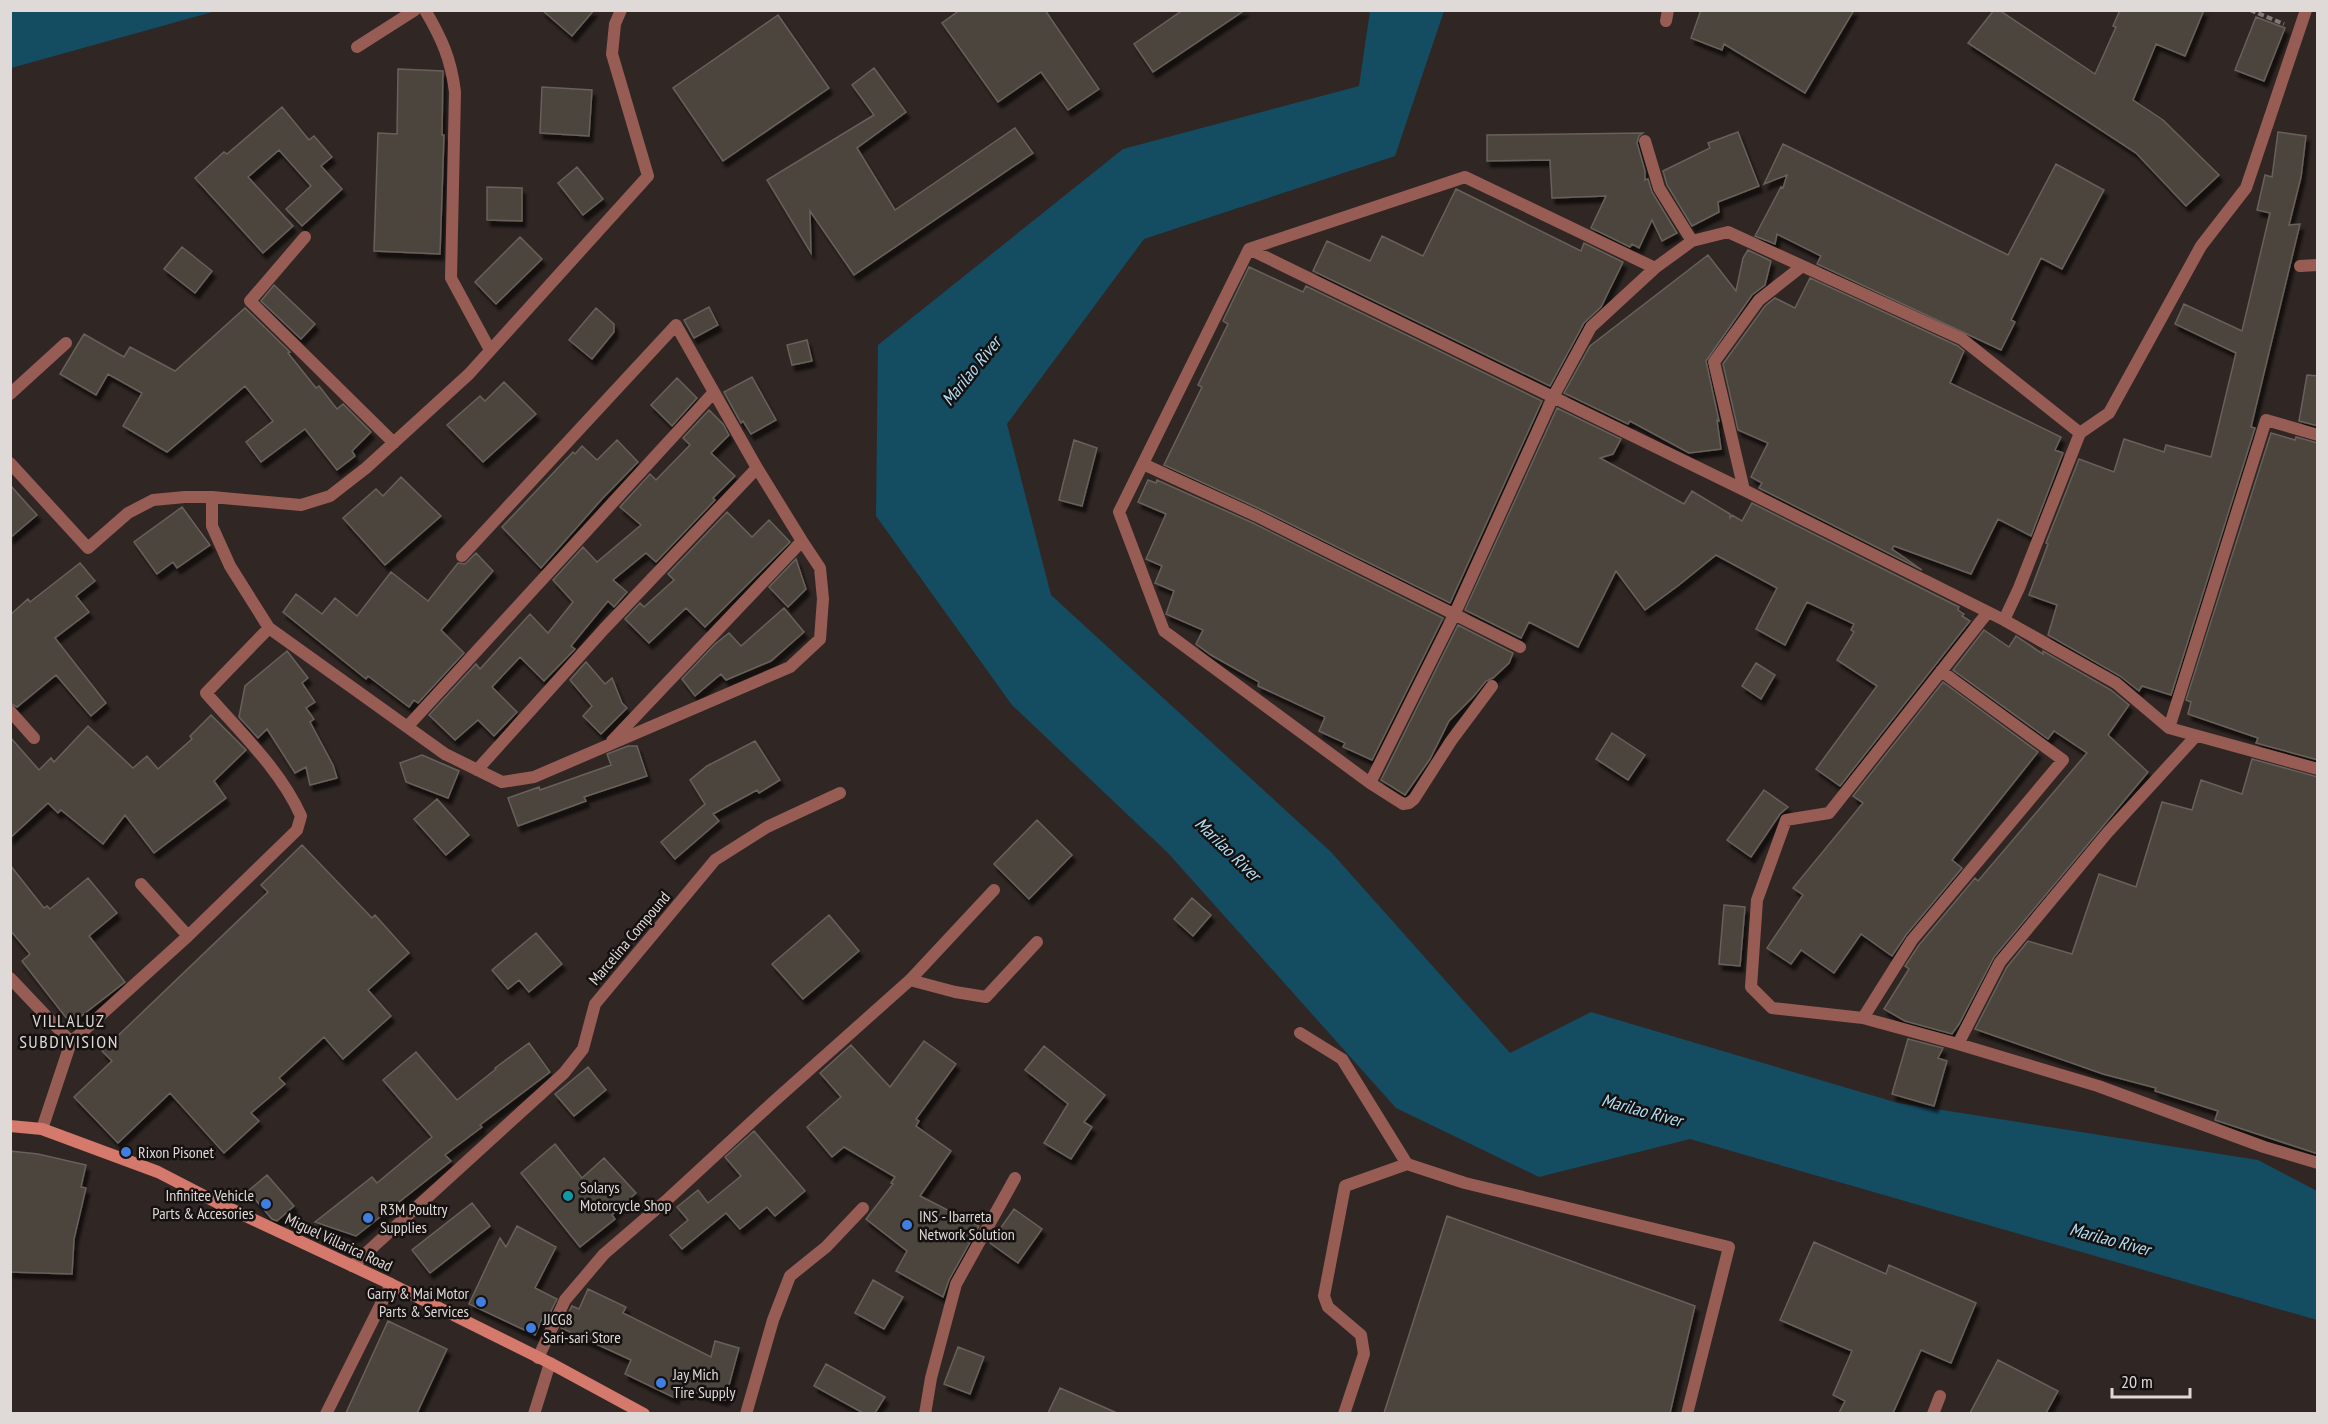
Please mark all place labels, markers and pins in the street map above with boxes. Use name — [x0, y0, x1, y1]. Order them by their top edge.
place label: Rixon Pisonet — [138, 1142, 214, 1162]
marker: Rixon Pisonet — [119, 1145, 133, 1159]
place label: Solarys Motorcycle Shop — [580, 1177, 671, 1215]
place label: Infinitee Vehicle Parts & Accesories — [152, 1185, 254, 1223]
marker: Solarys Motorcycle Shop — [561, 1189, 575, 1203]
marker: Infinitee Vehicle Parts & Accesories — [259, 1197, 273, 1211]
place label: R3M Poultry Supplies — [380, 1199, 448, 1237]
place label: INS - Ibarreta Network Solution — [919, 1206, 1015, 1244]
marker: R3M Poultry Supplies — [361, 1211, 375, 1225]
marker: INS - Ibarreta Network Solution — [900, 1218, 914, 1232]
place label: Garry & Mai Motor Parts & Services — [367, 1283, 470, 1321]
marker: Garry & Mai Motor Parts & Services — [474, 1295, 488, 1309]
place label: JJCG8 Sari-sari Store — [542, 1309, 621, 1347]
marker: JJCG8 Sari-sari Store — [524, 1321, 538, 1335]
place label: Jay Mich Tire Supply — [672, 1364, 735, 1402]
marker: Jay Mich Tire Supply — [654, 1376, 668, 1390]

